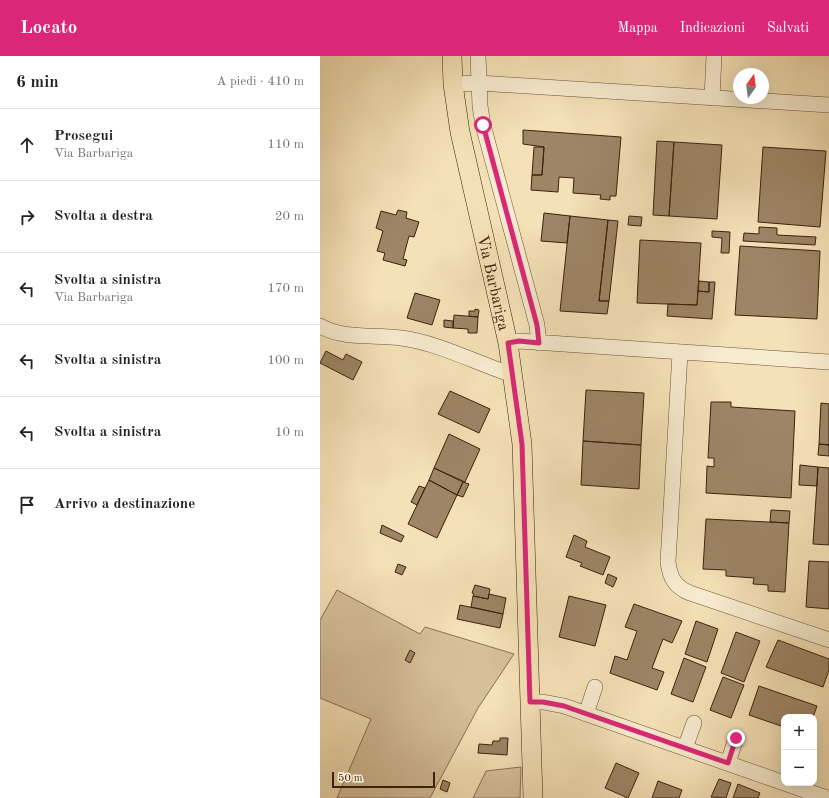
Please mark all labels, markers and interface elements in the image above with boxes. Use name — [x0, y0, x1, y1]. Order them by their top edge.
text: Locato — [20, 19, 77, 38]
text: Mappa — [618, 21, 658, 35]
text: Indicazioni — [680, 21, 745, 35]
text: Salvati — [767, 21, 809, 35]
north arrow — [733, 68, 769, 104]
text: 6 min — [16, 74, 59, 91]
text: A piedi · 410 m — [216, 75, 304, 88]
route start — [474, 116, 492, 134]
text: Prosegui — [54, 129, 113, 144]
icon: ahead — [16, 134, 38, 156]
text: 110 m — [267, 138, 304, 151]
text: Via Barbariga — [54, 147, 133, 160]
icon: right — [16, 206, 38, 228]
text: Svolta a destra — [54, 209, 153, 224]
text: 20 m — [275, 210, 304, 223]
street label: Via Barbariga — [474, 234, 511, 332]
text: Svolta a sinistra — [54, 273, 161, 288]
icon: left — [16, 278, 38, 300]
text: 170 m — [267, 282, 304, 295]
text: Via Barbariga — [54, 291, 133, 304]
icon: left — [16, 350, 38, 372]
text: Svolta a sinistra — [54, 353, 161, 368]
text: 100 m — [267, 354, 304, 367]
icon: left — [16, 422, 38, 444]
text: Svolta a sinistra — [54, 425, 161, 440]
text: 10 m — [275, 426, 304, 439]
icon: arrive — [16, 494, 38, 516]
text: Arrivo a destinazione — [54, 497, 195, 512]
map controls — [781, 714, 817, 786]
button: + — [781, 714, 817, 750]
route end — [727, 729, 745, 747]
button: − — [781, 750, 817, 786]
scale bar — [332, 770, 435, 789]
text: 50 m — [338, 773, 363, 784]

